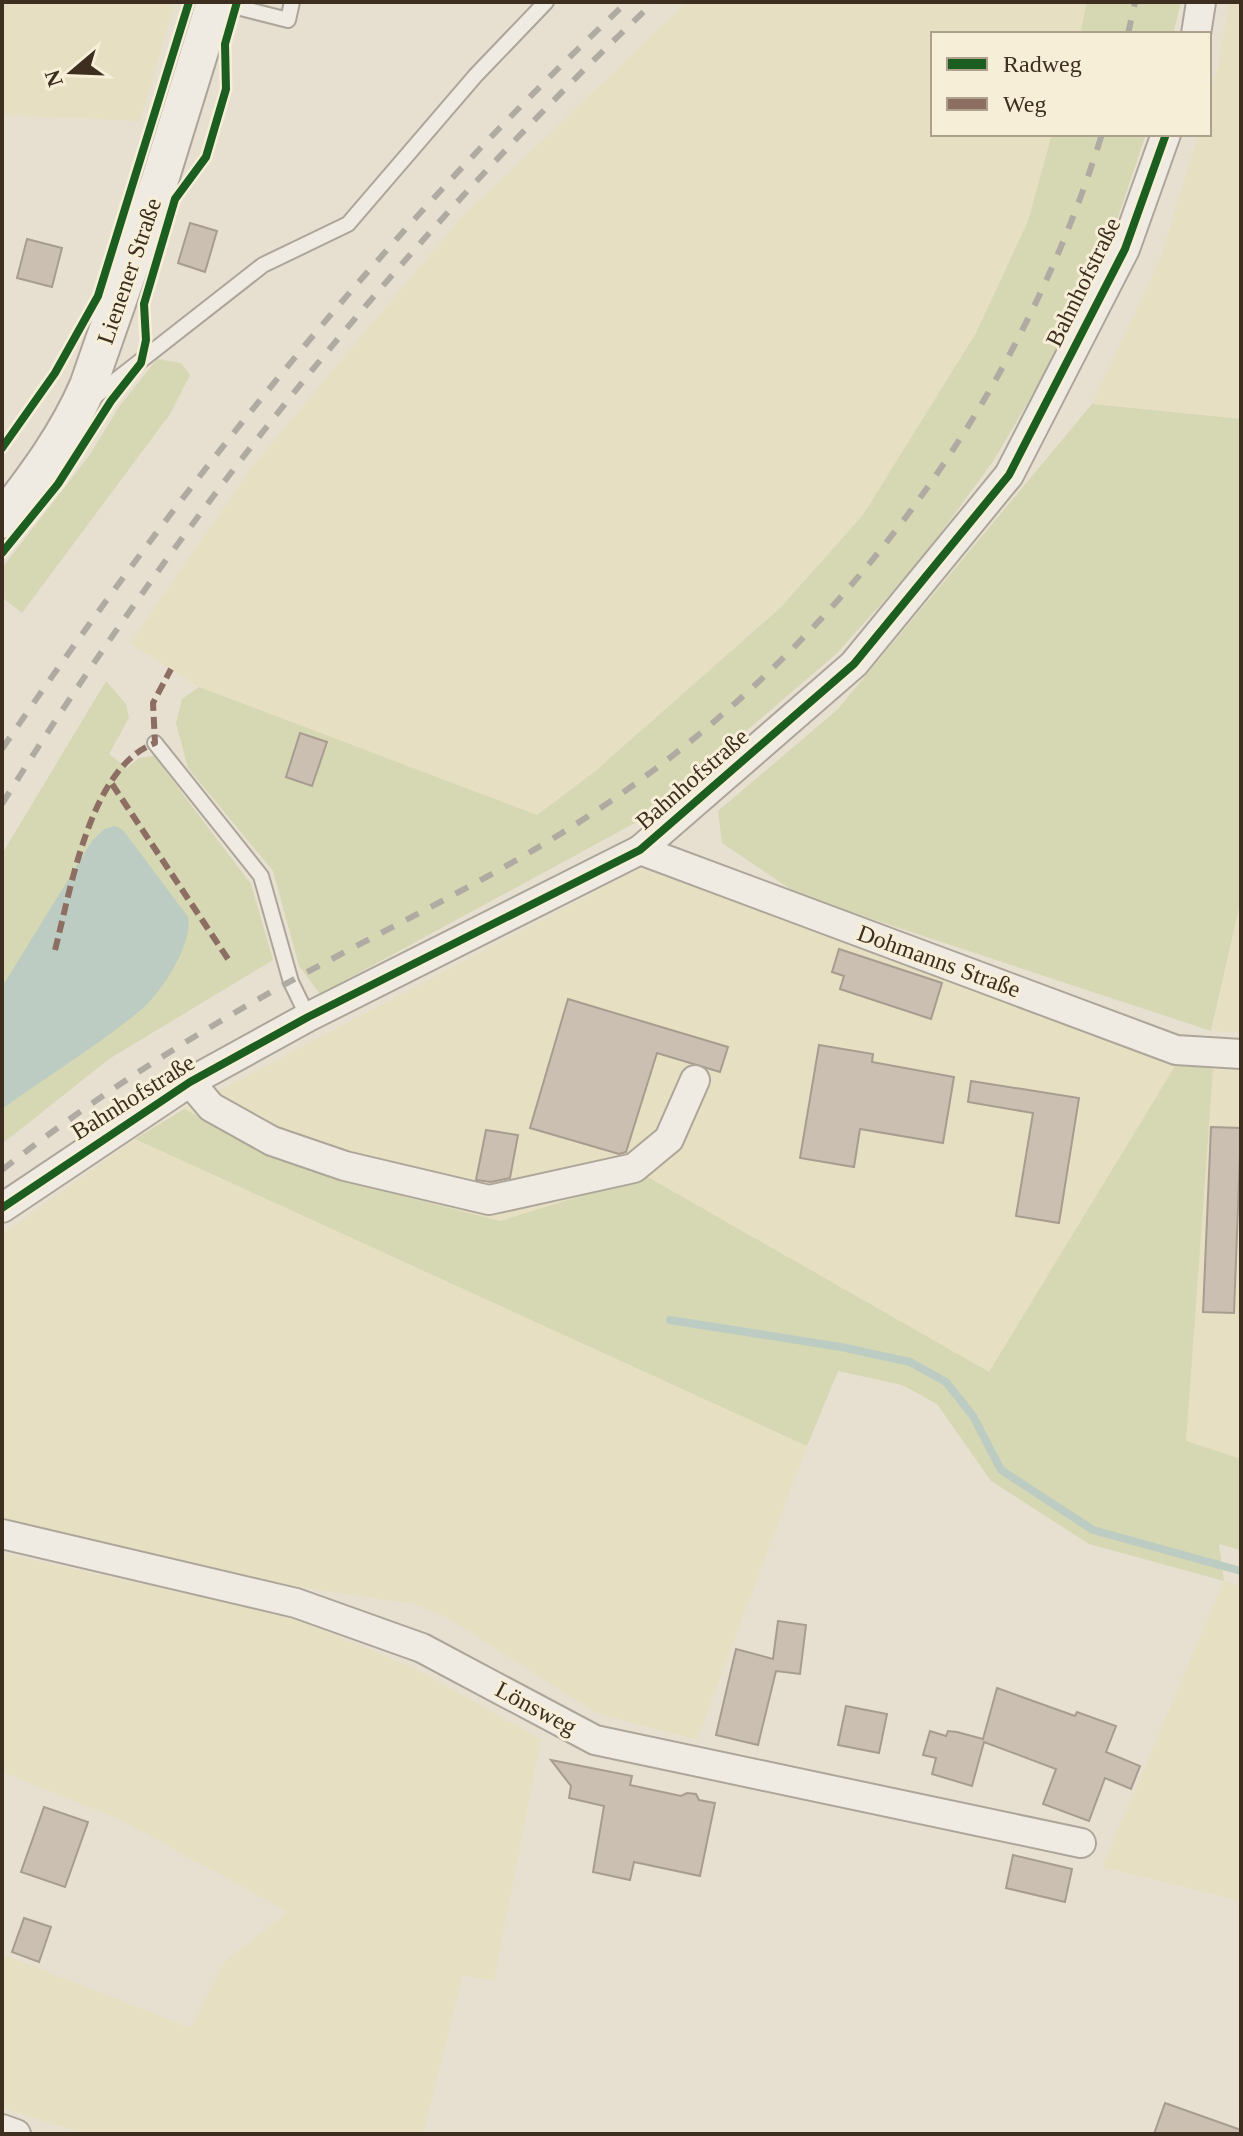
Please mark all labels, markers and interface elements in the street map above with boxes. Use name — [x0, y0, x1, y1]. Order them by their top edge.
north arrow — [32, 32, 112, 112]
legend — [931, 32, 1211, 136]
text: Radweg — [1003, 51, 1082, 77]
text: N — [39, 67, 68, 90]
text: Weg — [1003, 91, 1046, 117]
street label: Lienener Straße — [92, 195, 166, 347]
street label: Bahnhofstraße — [1041, 213, 1125, 351]
street label: Bahnhofstraße — [631, 723, 753, 835]
street label: Dohmanns Straße — [854, 919, 1024, 1003]
street label: Bahnhofstraße — [67, 1049, 199, 1145]
street label: Lönsweg — [491, 1676, 581, 1740]

